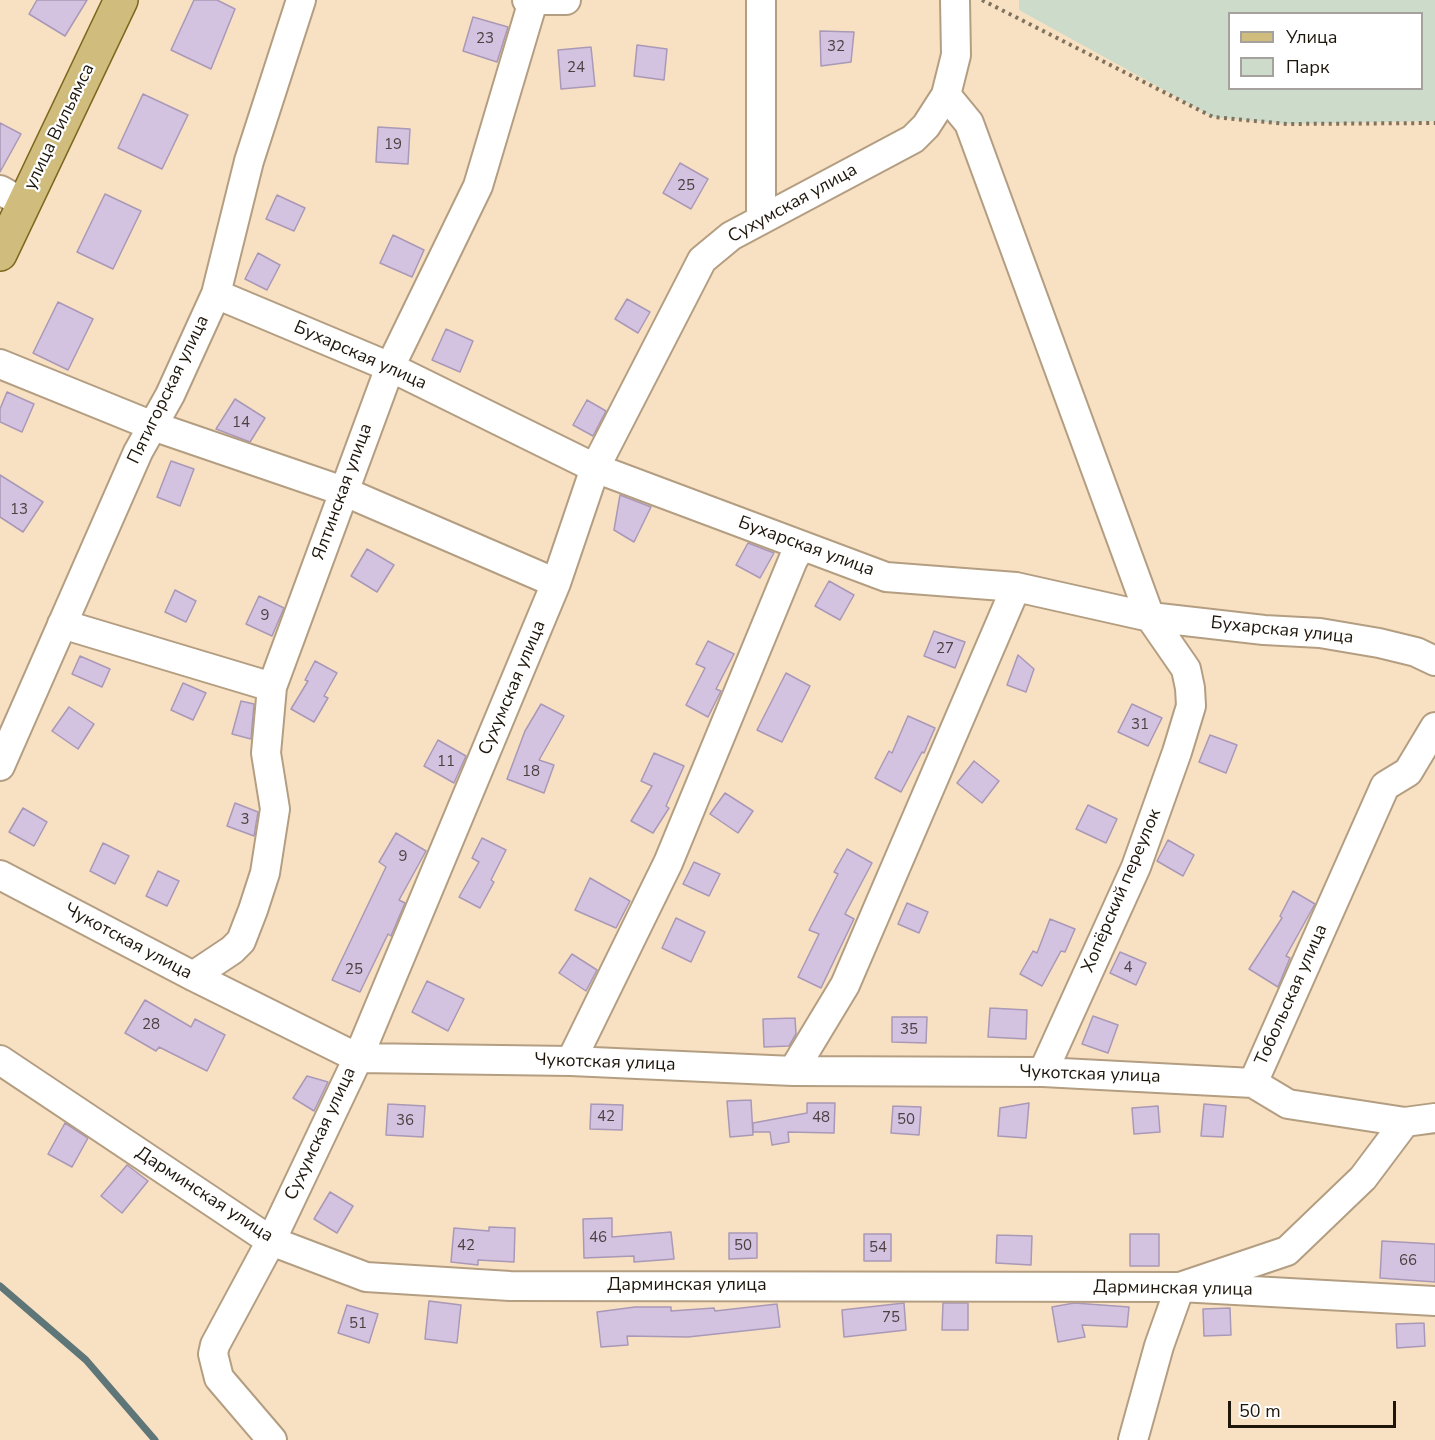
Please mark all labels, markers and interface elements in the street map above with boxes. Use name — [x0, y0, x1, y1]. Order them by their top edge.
legend — [1228, 12, 1423, 90]
text: Улица — [1286, 25, 1337, 49]
house number: 23 — [476, 30, 494, 48]
house number: 32 — [827, 38, 845, 56]
text: Парк — [1286, 55, 1329, 79]
house number: 24 — [567, 59, 585, 77]
street label: улица Вильямса — [20, 60, 100, 194]
house number: 19 — [384, 136, 402, 154]
street label: Сухумская улица — [725, 160, 861, 248]
house number: 25 — [677, 177, 695, 195]
street label: Пятигорская улица — [124, 312, 214, 468]
street label: Бухарская улица — [290, 317, 430, 395]
house number: 14 — [232, 414, 250, 432]
street label: Ялтинская улица — [308, 421, 378, 563]
house number: 13 — [10, 501, 28, 519]
street label: Бухарская улица — [735, 512, 877, 582]
house number: 9 — [261, 607, 269, 625]
street label: Бухарская улица — [1210, 613, 1354, 649]
street label: Сухумская улица — [475, 617, 551, 759]
house number: 27 — [936, 640, 954, 658]
house number: 31 — [1131, 716, 1149, 734]
house number: 11 — [437, 753, 455, 771]
house number: 18 — [522, 763, 540, 781]
street label: Хопёрский переулок — [1078, 806, 1166, 976]
house number: 3 — [241, 811, 249, 829]
house number: 9 — [399, 848, 407, 866]
street label: Чукотская улица — [60, 899, 196, 985]
street label: Тобольская улица — [1251, 921, 1333, 1069]
house number: 4 — [1124, 959, 1132, 977]
house number: 25 — [345, 961, 363, 979]
house number: 28 — [142, 1016, 160, 1034]
house number: 35 — [900, 1021, 918, 1039]
street label: Чукотская улица — [534, 1050, 676, 1076]
street label: Чукотская улица — [1019, 1062, 1161, 1088]
street label: Сухумская улица — [281, 1064, 361, 1204]
house number: 42 — [597, 1108, 615, 1126]
house number: 48 — [812, 1109, 830, 1127]
house number: 50 — [897, 1111, 915, 1129]
house number: 36 — [396, 1112, 414, 1130]
street label: Дарминская улица — [131, 1142, 277, 1248]
house number: 46 — [589, 1229, 607, 1247]
house number: 42 — [457, 1237, 475, 1255]
house number: 50 — [734, 1237, 752, 1255]
house number: 54 — [869, 1239, 887, 1257]
house number: 66 — [1399, 1252, 1417, 1270]
street label: Дарминская улица — [607, 1275, 767, 1297]
street label: Дарминская улица — [1093, 1277, 1253, 1301]
house number: 75 — [882, 1309, 900, 1327]
house number: 51 — [349, 1315, 367, 1333]
scale bar — [1231, 1389, 1399, 1427]
text: 50 m — [1239, 1399, 1281, 1423]

